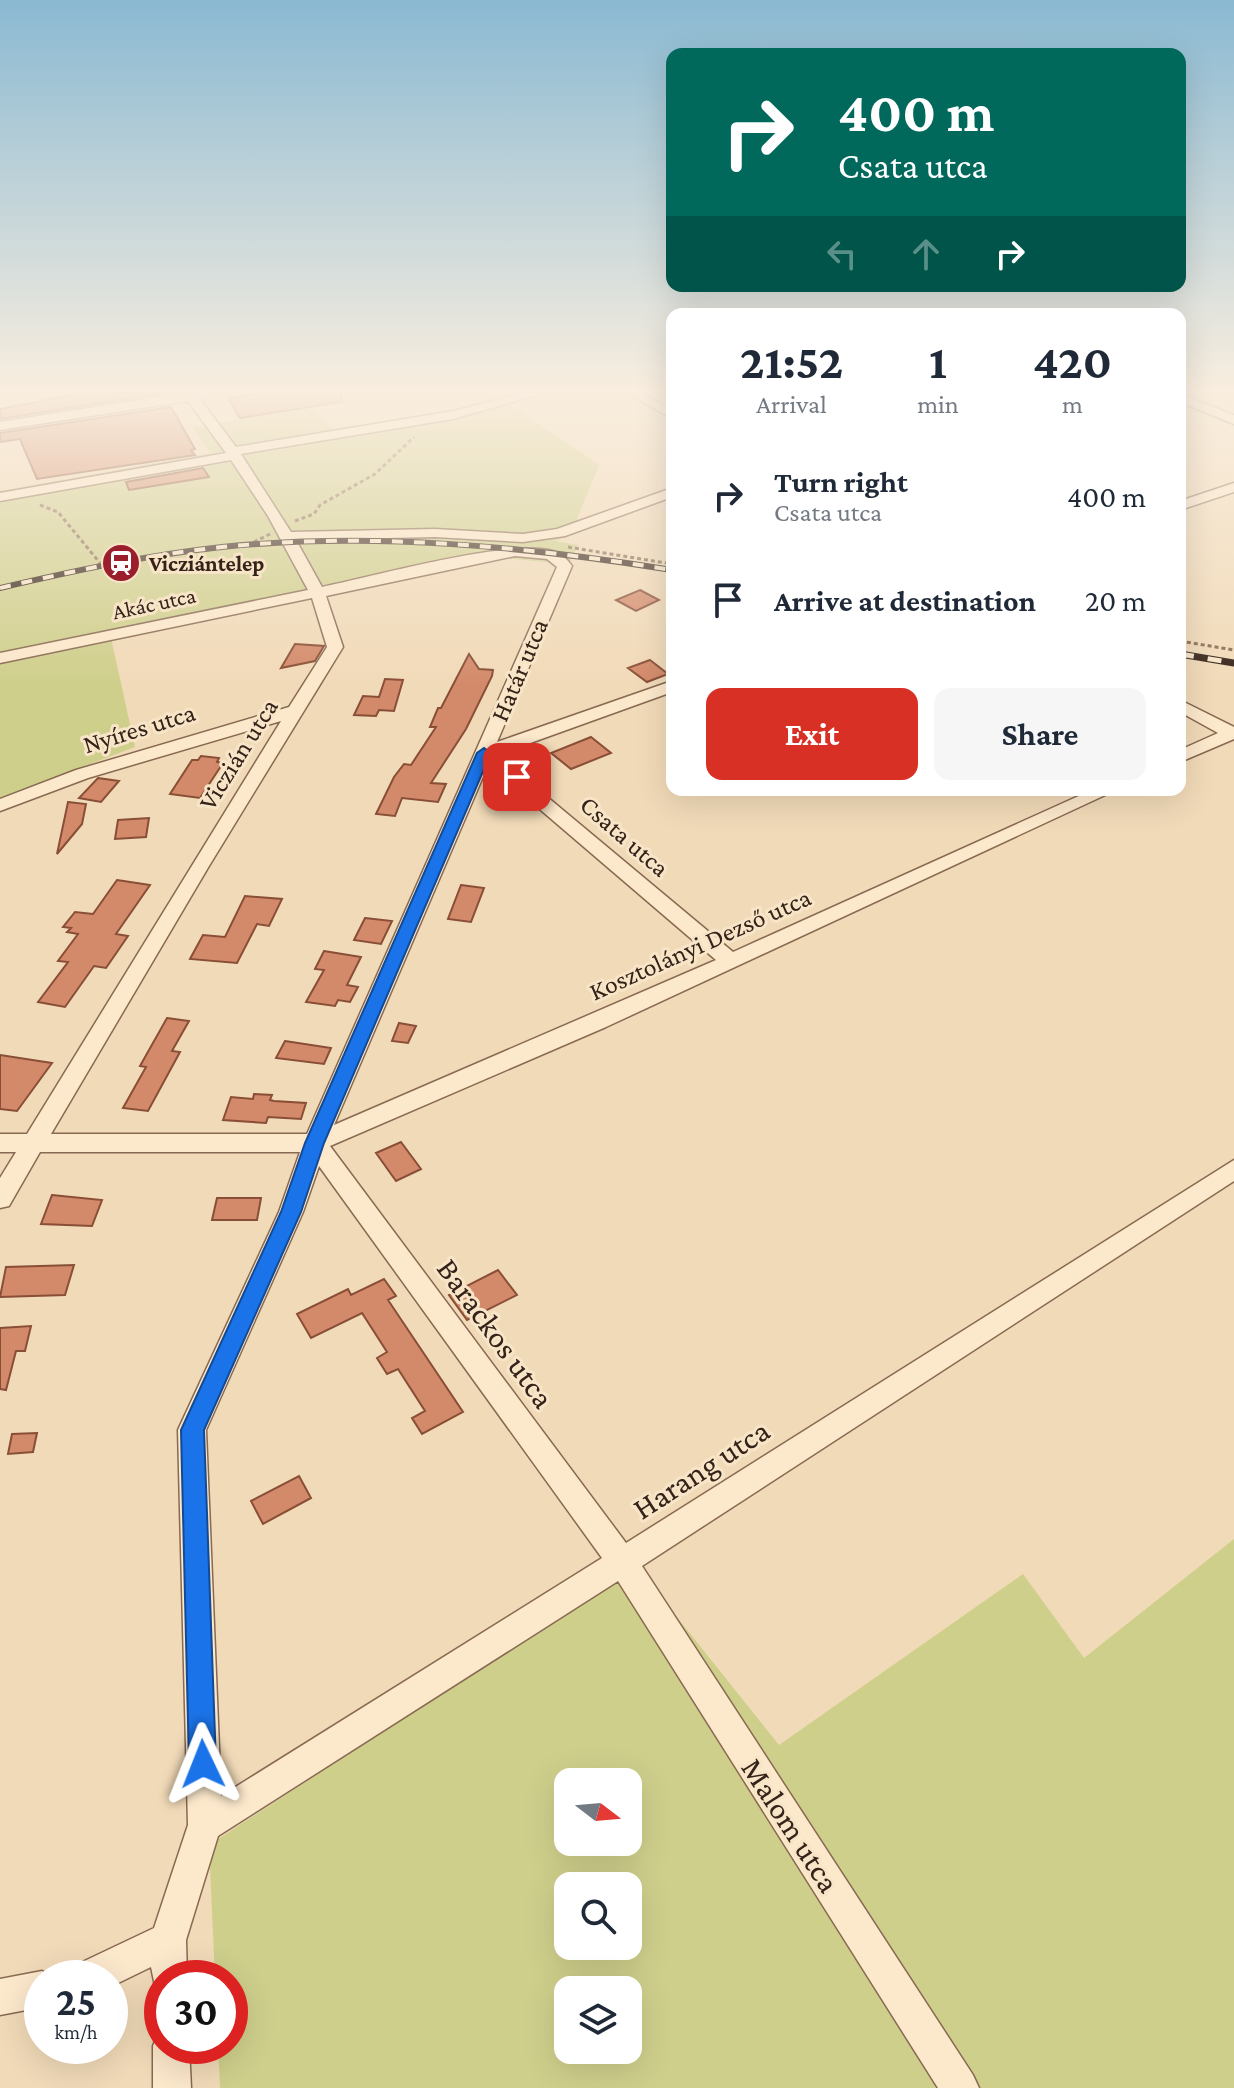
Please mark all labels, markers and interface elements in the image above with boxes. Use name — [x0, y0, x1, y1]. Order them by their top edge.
icon: right — [706, 80, 810, 184]
text: 400 m — [838, 81, 994, 143]
text: Csata utca — [838, 146, 988, 186]
icon: left — [820, 232, 864, 276]
icon: ahead — [904, 232, 948, 276]
icon: right — [988, 232, 1032, 276]
text: 21:52 — [740, 335, 843, 388]
text: 1 — [929, 335, 947, 388]
text: 420 — [1033, 335, 1112, 388]
text: Arrival — [756, 390, 827, 419]
text: min — [917, 390, 959, 419]
text: m — [1062, 390, 1083, 419]
text: Turn right — [774, 465, 908, 498]
icon: right — [706, 474, 750, 518]
text: 400 m — [1067, 480, 1146, 513]
text: Csata utca — [774, 498, 882, 527]
station icon: Vicziántelep — [100, 542, 142, 584]
place label: Vicziántelep — [148, 551, 264, 576]
icon: arrive — [706, 578, 750, 622]
street label: Akác utca — [110, 582, 198, 624]
text: Arrive at destination — [774, 584, 1036, 617]
text: 20 m — [1085, 584, 1146, 617]
street label: Határ utca — [485, 614, 554, 726]
button: Exit — [706, 688, 918, 780]
button: Share — [934, 688, 1146, 780]
street label: Viczián utca — [193, 693, 284, 815]
street label: Nyíres utca — [79, 698, 199, 759]
pin — [483, 743, 551, 811]
icon: arrive — [495, 755, 539, 799]
street label: Csata utca — [574, 790, 675, 883]
street label: Kosztolányi Dezső utca — [585, 883, 815, 1006]
street label: Barackos utca — [430, 1251, 562, 1415]
street label: Harang utca — [626, 1411, 776, 1526]
position arrow — [161, 1722, 245, 1806]
street label: Malom utca — [734, 1751, 848, 1899]
north arrow — [554, 1768, 642, 1856]
map controls — [554, 1768, 642, 2064]
button: search — [554, 1872, 642, 1960]
speed limit sign: 30 — [144, 1960, 248, 2064]
button: layers — [554, 1976, 642, 2064]
text: 25 — [56, 1979, 96, 2024]
text: km/h — [54, 2021, 98, 2043]

